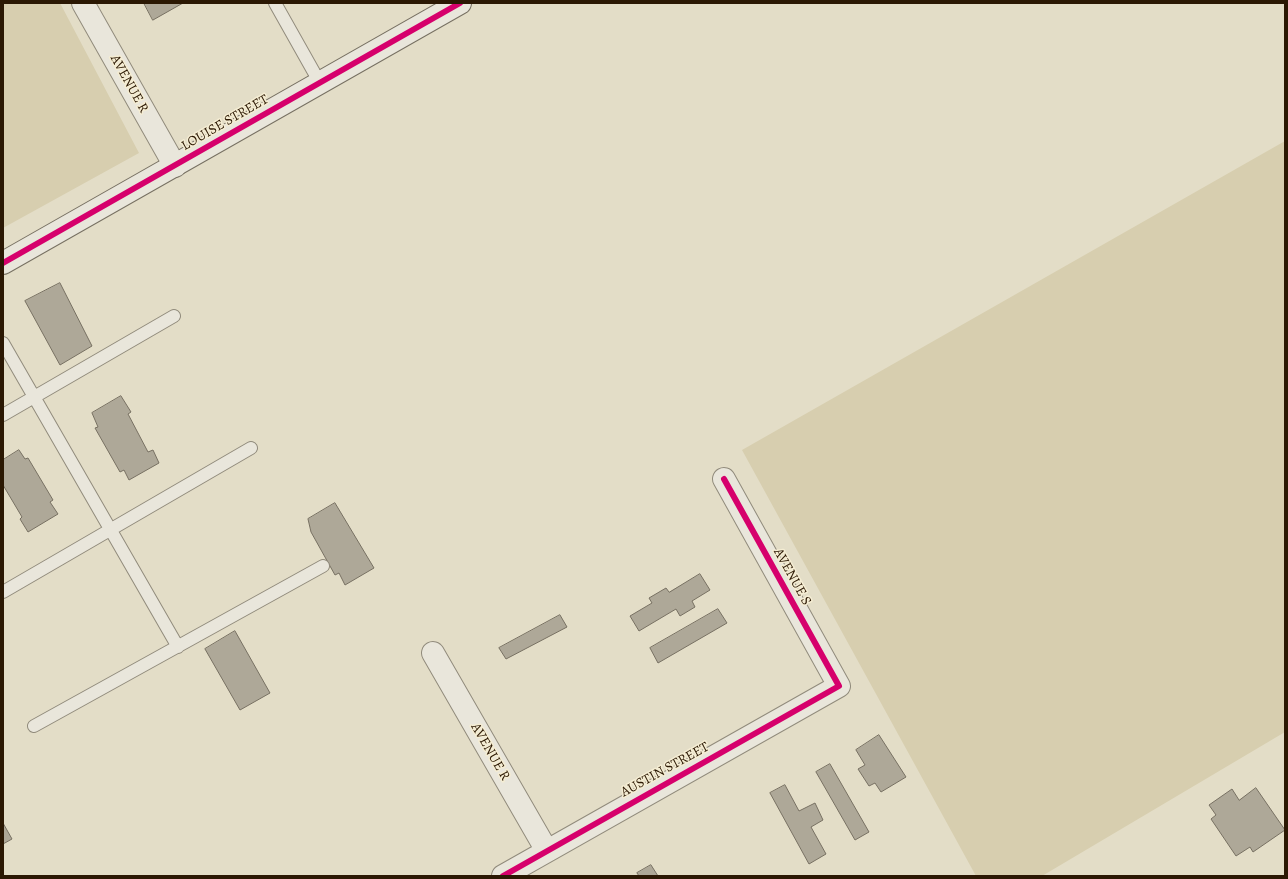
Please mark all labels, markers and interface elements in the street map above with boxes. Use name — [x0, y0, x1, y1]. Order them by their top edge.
street label: AVENUE R — [106, 52, 152, 116]
street label: LOUISE STREET — [179, 91, 271, 155]
street label: AVENUE S — [770, 546, 814, 608]
street label: AVENUE R — [467, 720, 513, 784]
street label: AUSTIN STREET — [618, 739, 712, 801]

